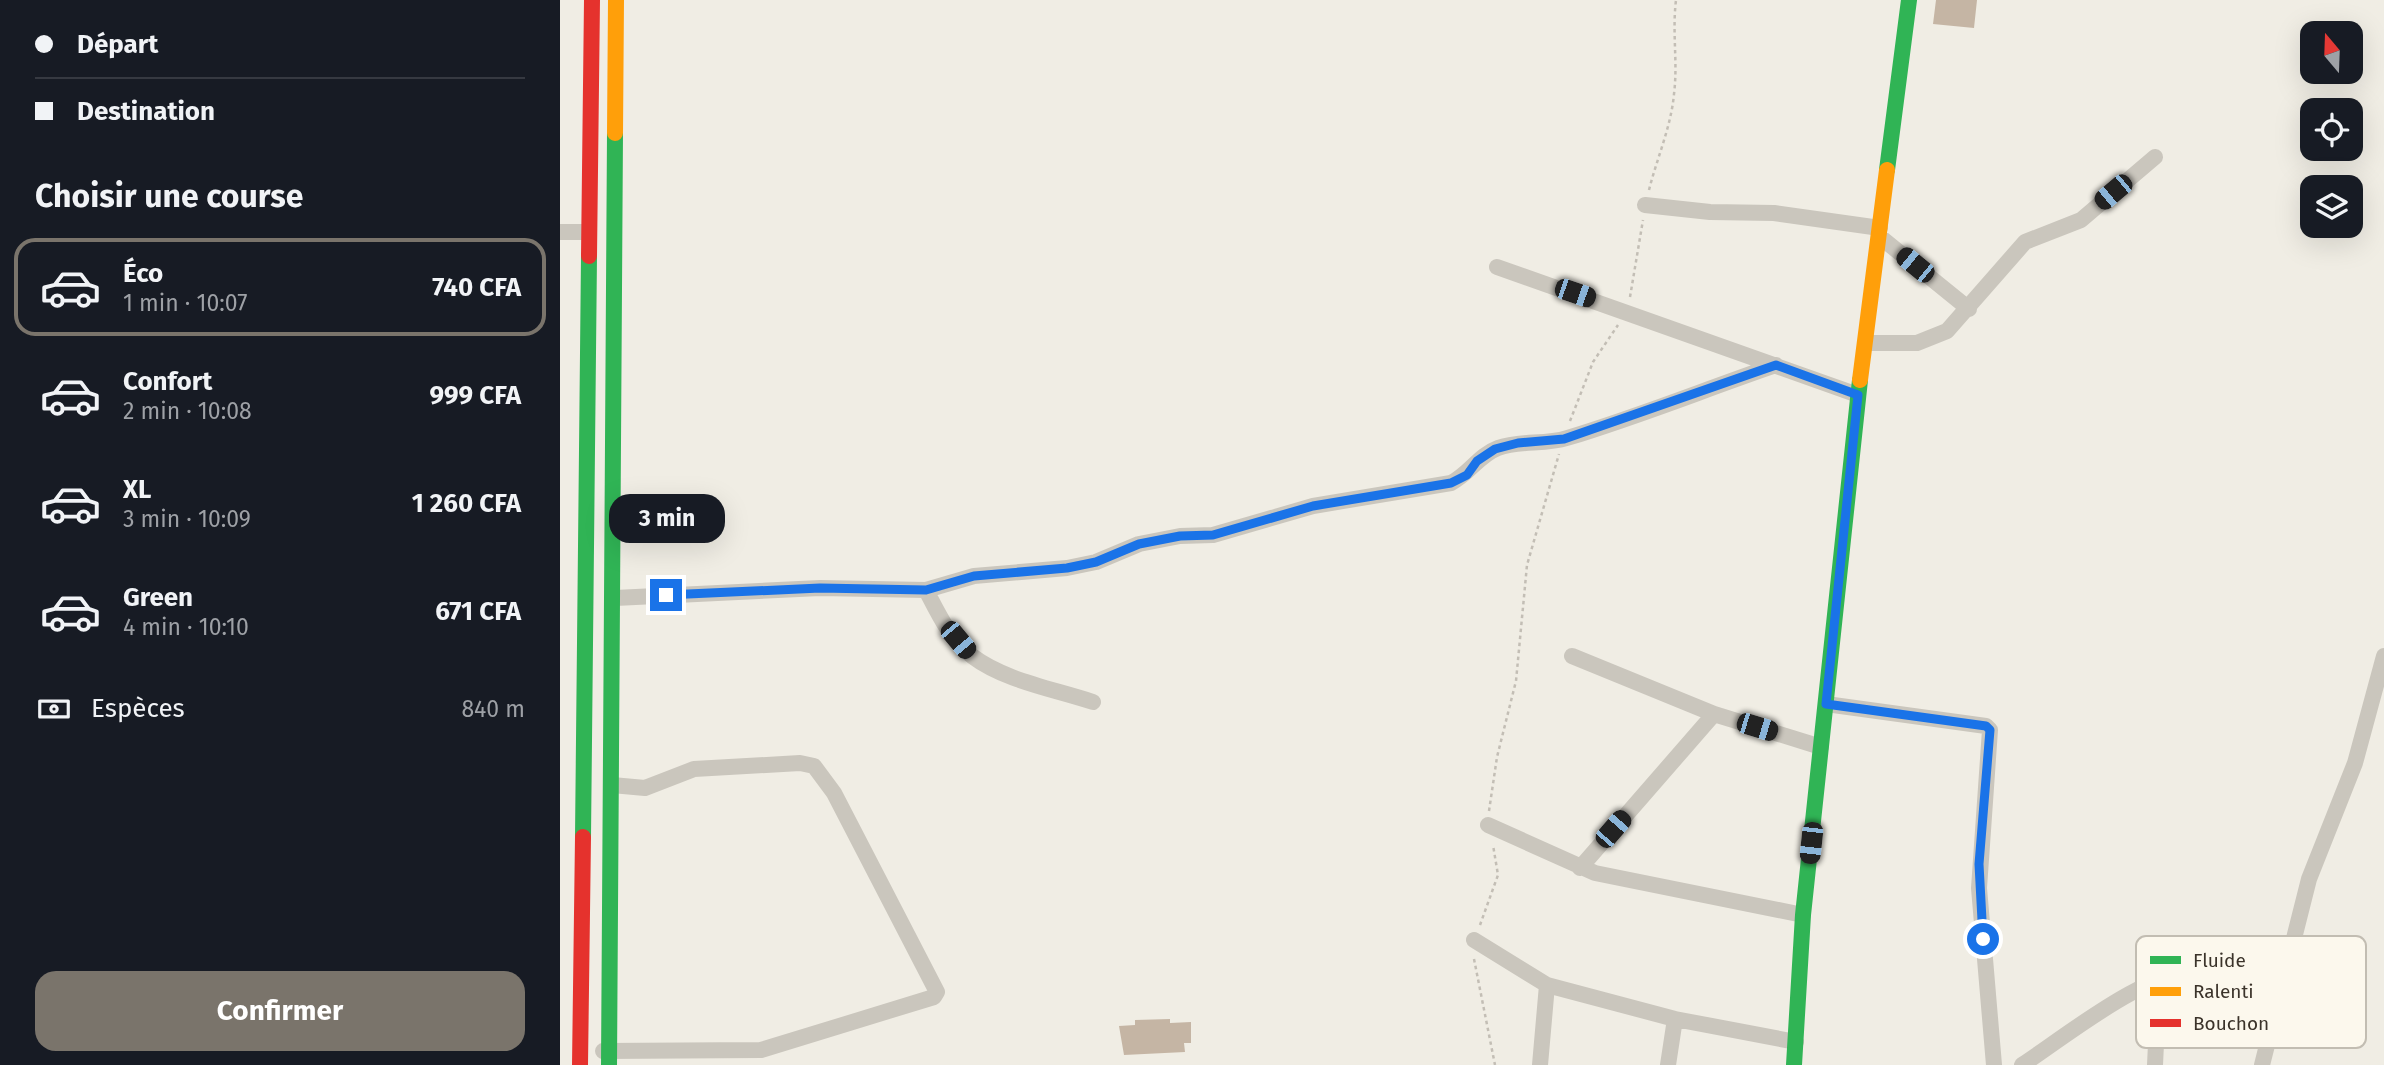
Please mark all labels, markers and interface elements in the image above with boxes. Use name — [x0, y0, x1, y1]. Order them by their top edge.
north arrow — [2300, 21, 2362, 84]
map controls — [2300, 21, 2363, 238]
text: Départ — [77, 29, 158, 60]
text: Destination — [77, 96, 215, 127]
button: locate — [2300, 98, 2363, 161]
car — [2091, 170, 2136, 214]
button: layers — [2300, 175, 2363, 238]
text: Choisir une course — [35, 177, 303, 215]
car — [1893, 244, 1938, 286]
icon: car — [39, 256, 102, 319]
text: Éco — [123, 258, 163, 289]
text: 740 CFA — [432, 272, 521, 303]
car — [1552, 276, 1599, 310]
text: 1 min · 10:07 — [123, 289, 247, 317]
icon: car — [39, 364, 102, 427]
text: Confort — [123, 366, 212, 397]
text: 999 CFA — [430, 380, 521, 411]
text: 2 min · 10:08 — [123, 397, 252, 425]
icon: car — [39, 472, 102, 535]
text: XL — [123, 474, 151, 505]
text: 1 260 CFA — [412, 488, 521, 519]
callout: 3 min — [608, 494, 724, 542]
text: 3 min — [639, 504, 695, 532]
text: 3 min · 10:09 — [123, 505, 251, 533]
route end — [650, 579, 682, 611]
icon: car — [39, 580, 102, 643]
text: Green — [123, 582, 193, 613]
text: 671 CFA — [435, 596, 521, 627]
text: 4 min · 10:10 — [123, 613, 249, 641]
car — [937, 617, 980, 663]
icon: cash — [35, 690, 73, 728]
text: Espèces — [91, 693, 185, 724]
text: 840 m — [461, 695, 525, 723]
car — [1734, 711, 1781, 743]
car — [1592, 806, 1635, 852]
car — [1799, 821, 1824, 865]
route start — [1967, 923, 1999, 955]
legend — [2136, 936, 2366, 1048]
text: Fluide — [2193, 949, 2246, 972]
button: Confirmer — [35, 971, 525, 1051]
text: Ralenti — [2193, 980, 2254, 1003]
text: Bouchon — [2193, 1012, 2269, 1035]

